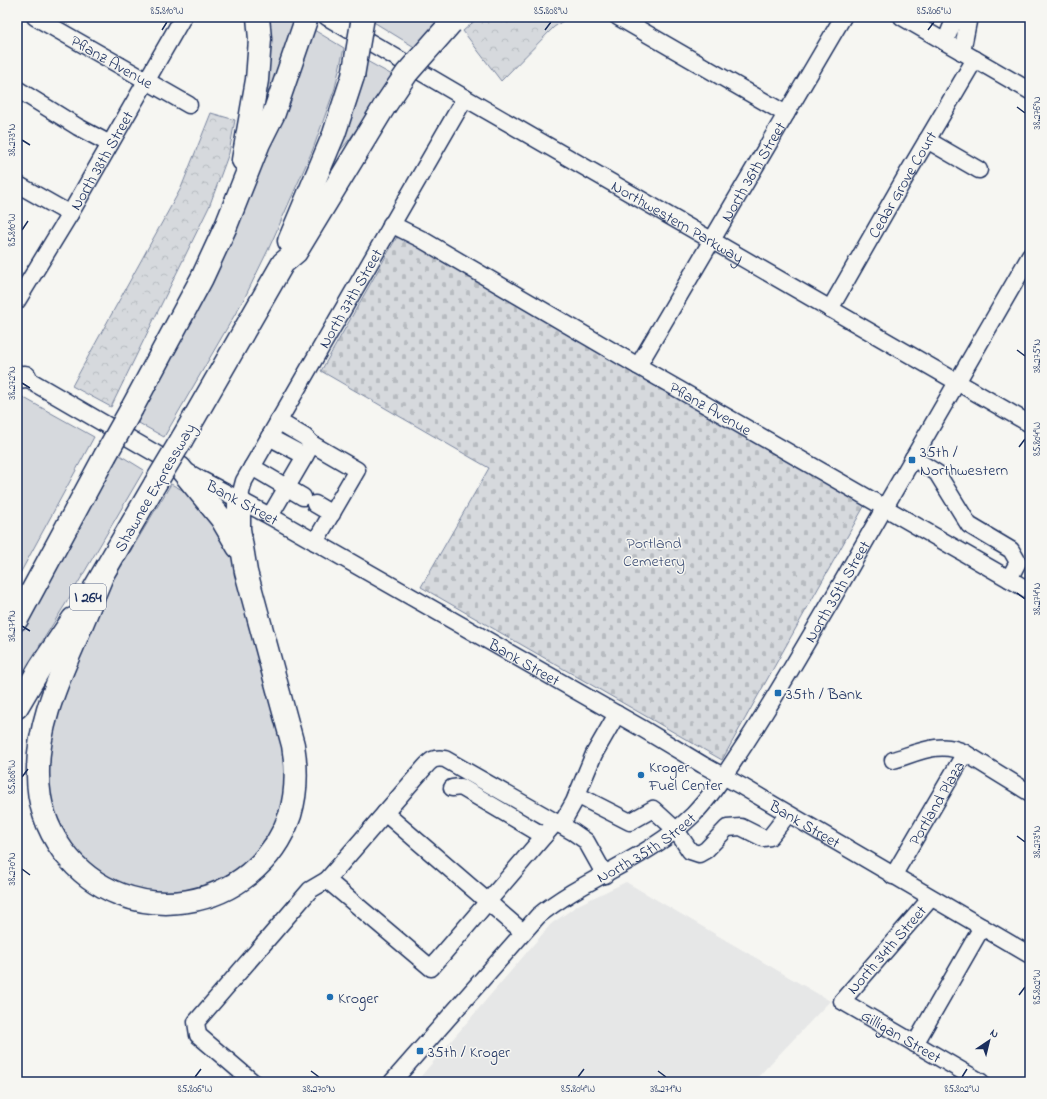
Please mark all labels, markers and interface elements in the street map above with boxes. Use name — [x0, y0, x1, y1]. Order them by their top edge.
text: 85.810°W — [150, 4, 184, 19]
text: 85.808°W — [534, 4, 568, 19]
text: 85.806°W — [917, 4, 951, 19]
street label: Pflanz Avenue — [66, 30, 158, 96]
text: 38.276°N — [1030, 96, 1045, 129]
street label: North 38th Street — [65, 106, 141, 215]
street label: North 36th Street — [715, 117, 793, 227]
text: 38.273°N — [5, 123, 20, 156]
street label: Cedar Grove Court — [863, 126, 944, 243]
street label: Northwestern Parkway — [606, 175, 748, 270]
text: 85.810°W — [5, 213, 20, 247]
street label: North 37th Street — [313, 244, 390, 353]
text: 38.275°N — [1030, 339, 1045, 373]
text: 38.272°N — [5, 366, 20, 400]
street label: Pflanz Avenue — [664, 376, 756, 443]
street label: Shawnee Expressway — [109, 419, 202, 557]
text: 85.804°W — [1030, 422, 1045, 456]
place label: 35th / Northwestern — [920, 441, 1008, 483]
marker: 35th / Northwestern — [907, 455, 917, 465]
street label: Bank Street — [201, 474, 283, 533]
park label: Portland Cemetery — [623, 532, 685, 574]
street label: North 35th Street — [799, 536, 878, 647]
text: 38.274°N — [1030, 582, 1045, 615]
road number: I 264 — [70, 584, 106, 610]
text: 38.271°N — [5, 610, 20, 642]
street label: Bank Street — [483, 633, 564, 693]
place label: 35th / Bank — [786, 683, 863, 707]
marker: 35th / Bank — [773, 688, 783, 698]
place label: Kroger Fuel Center — [648, 756, 723, 798]
street label: Portland Plaza — [903, 757, 972, 850]
text: 85.808°W — [5, 760, 20, 794]
marker: Kroger Fuel Center — [636, 770, 646, 780]
street label: Bank Street — [763, 794, 845, 856]
street label: North 35th Street — [593, 808, 703, 890]
text: 38.273°N — [1030, 825, 1045, 858]
text: 38.270°N — [5, 852, 20, 885]
street label: North 34th Street — [842, 900, 934, 1000]
text: 85.802°W — [1030, 969, 1045, 1004]
place label: Kroger — [338, 987, 378, 1011]
marker: Kroger — [325, 992, 335, 1002]
street label: Gilligan Street — [856, 1005, 946, 1071]
north arrow — [969, 1021, 1009, 1061]
text: N — [987, 1025, 1002, 1042]
place label: 35th / Kroger — [428, 1041, 510, 1065]
marker: 35th / Kroger — [415, 1046, 425, 1056]
text: 85.806°W — [178, 1082, 212, 1097]
text: 38.270°N — [303, 1082, 336, 1097]
text: 85.804°W — [561, 1082, 595, 1097]
text: 38.271°N — [650, 1082, 682, 1097]
text: 85.802°W — [945, 1082, 980, 1097]

